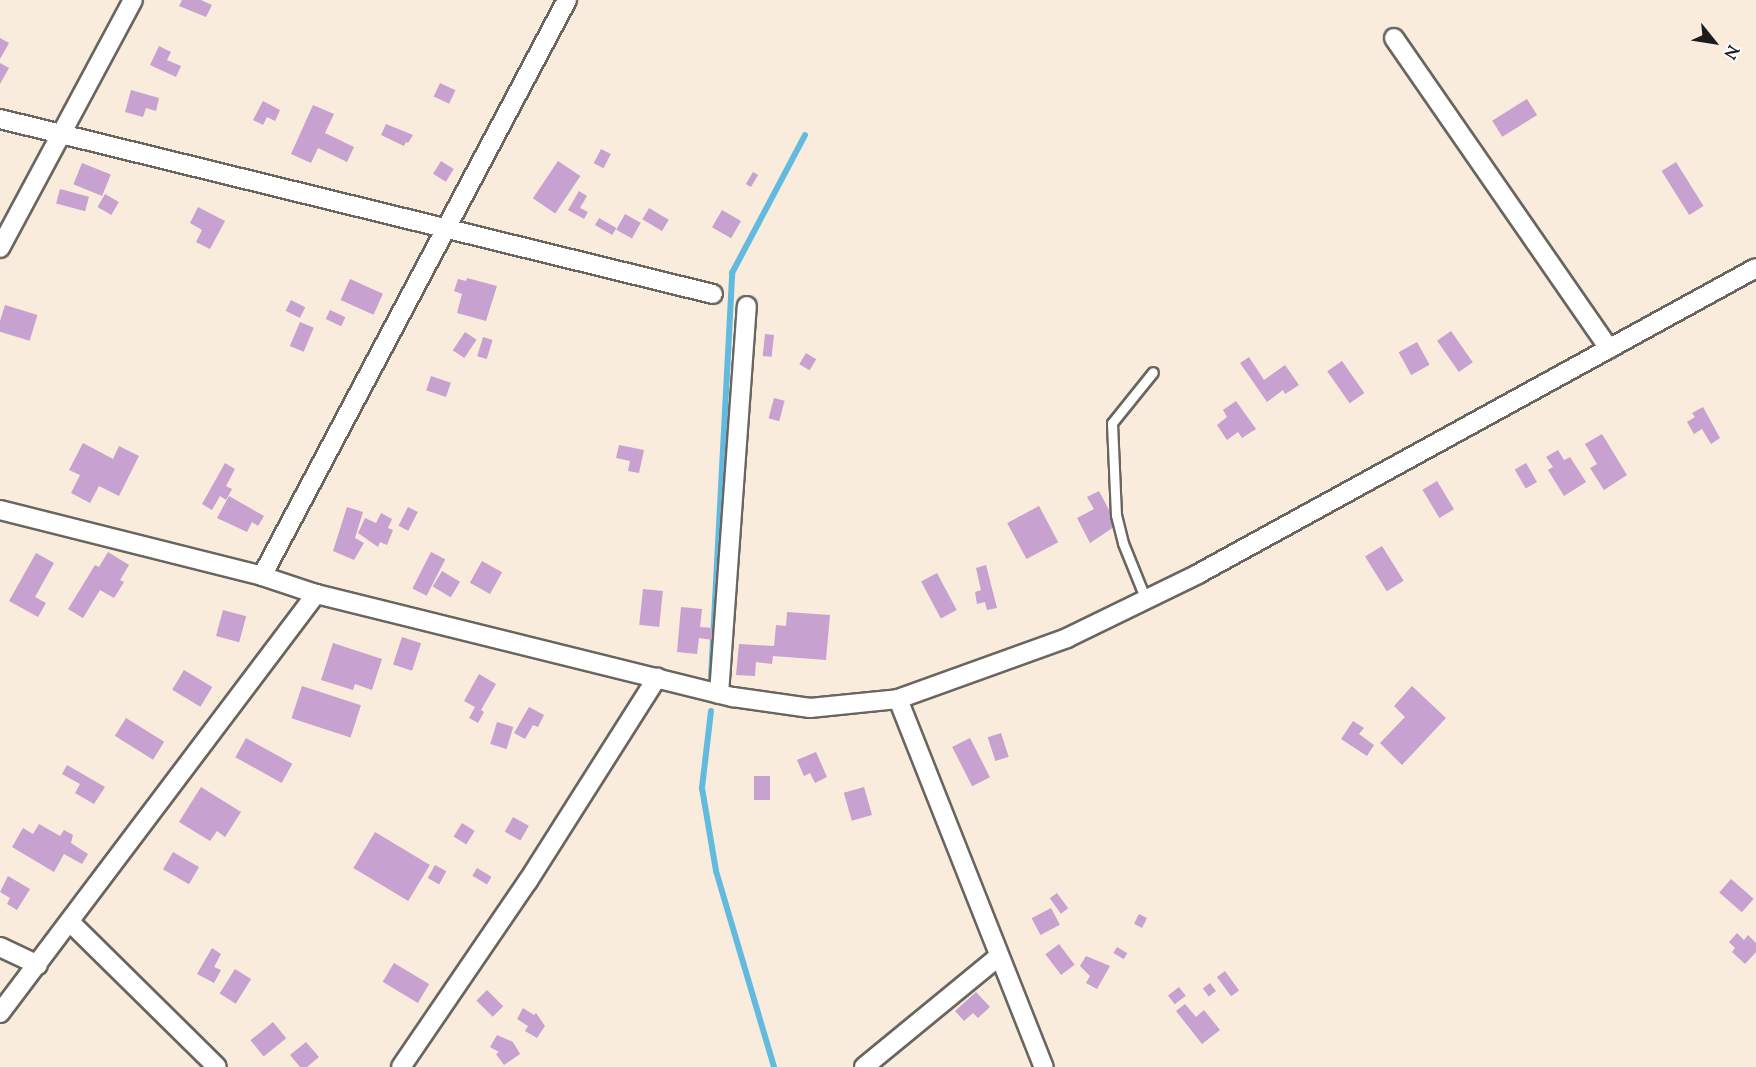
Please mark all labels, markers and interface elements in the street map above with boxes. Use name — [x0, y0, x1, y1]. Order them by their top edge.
north arrow — [1684, 12, 1744, 72]
text: N — [1717, 40, 1743, 63]

